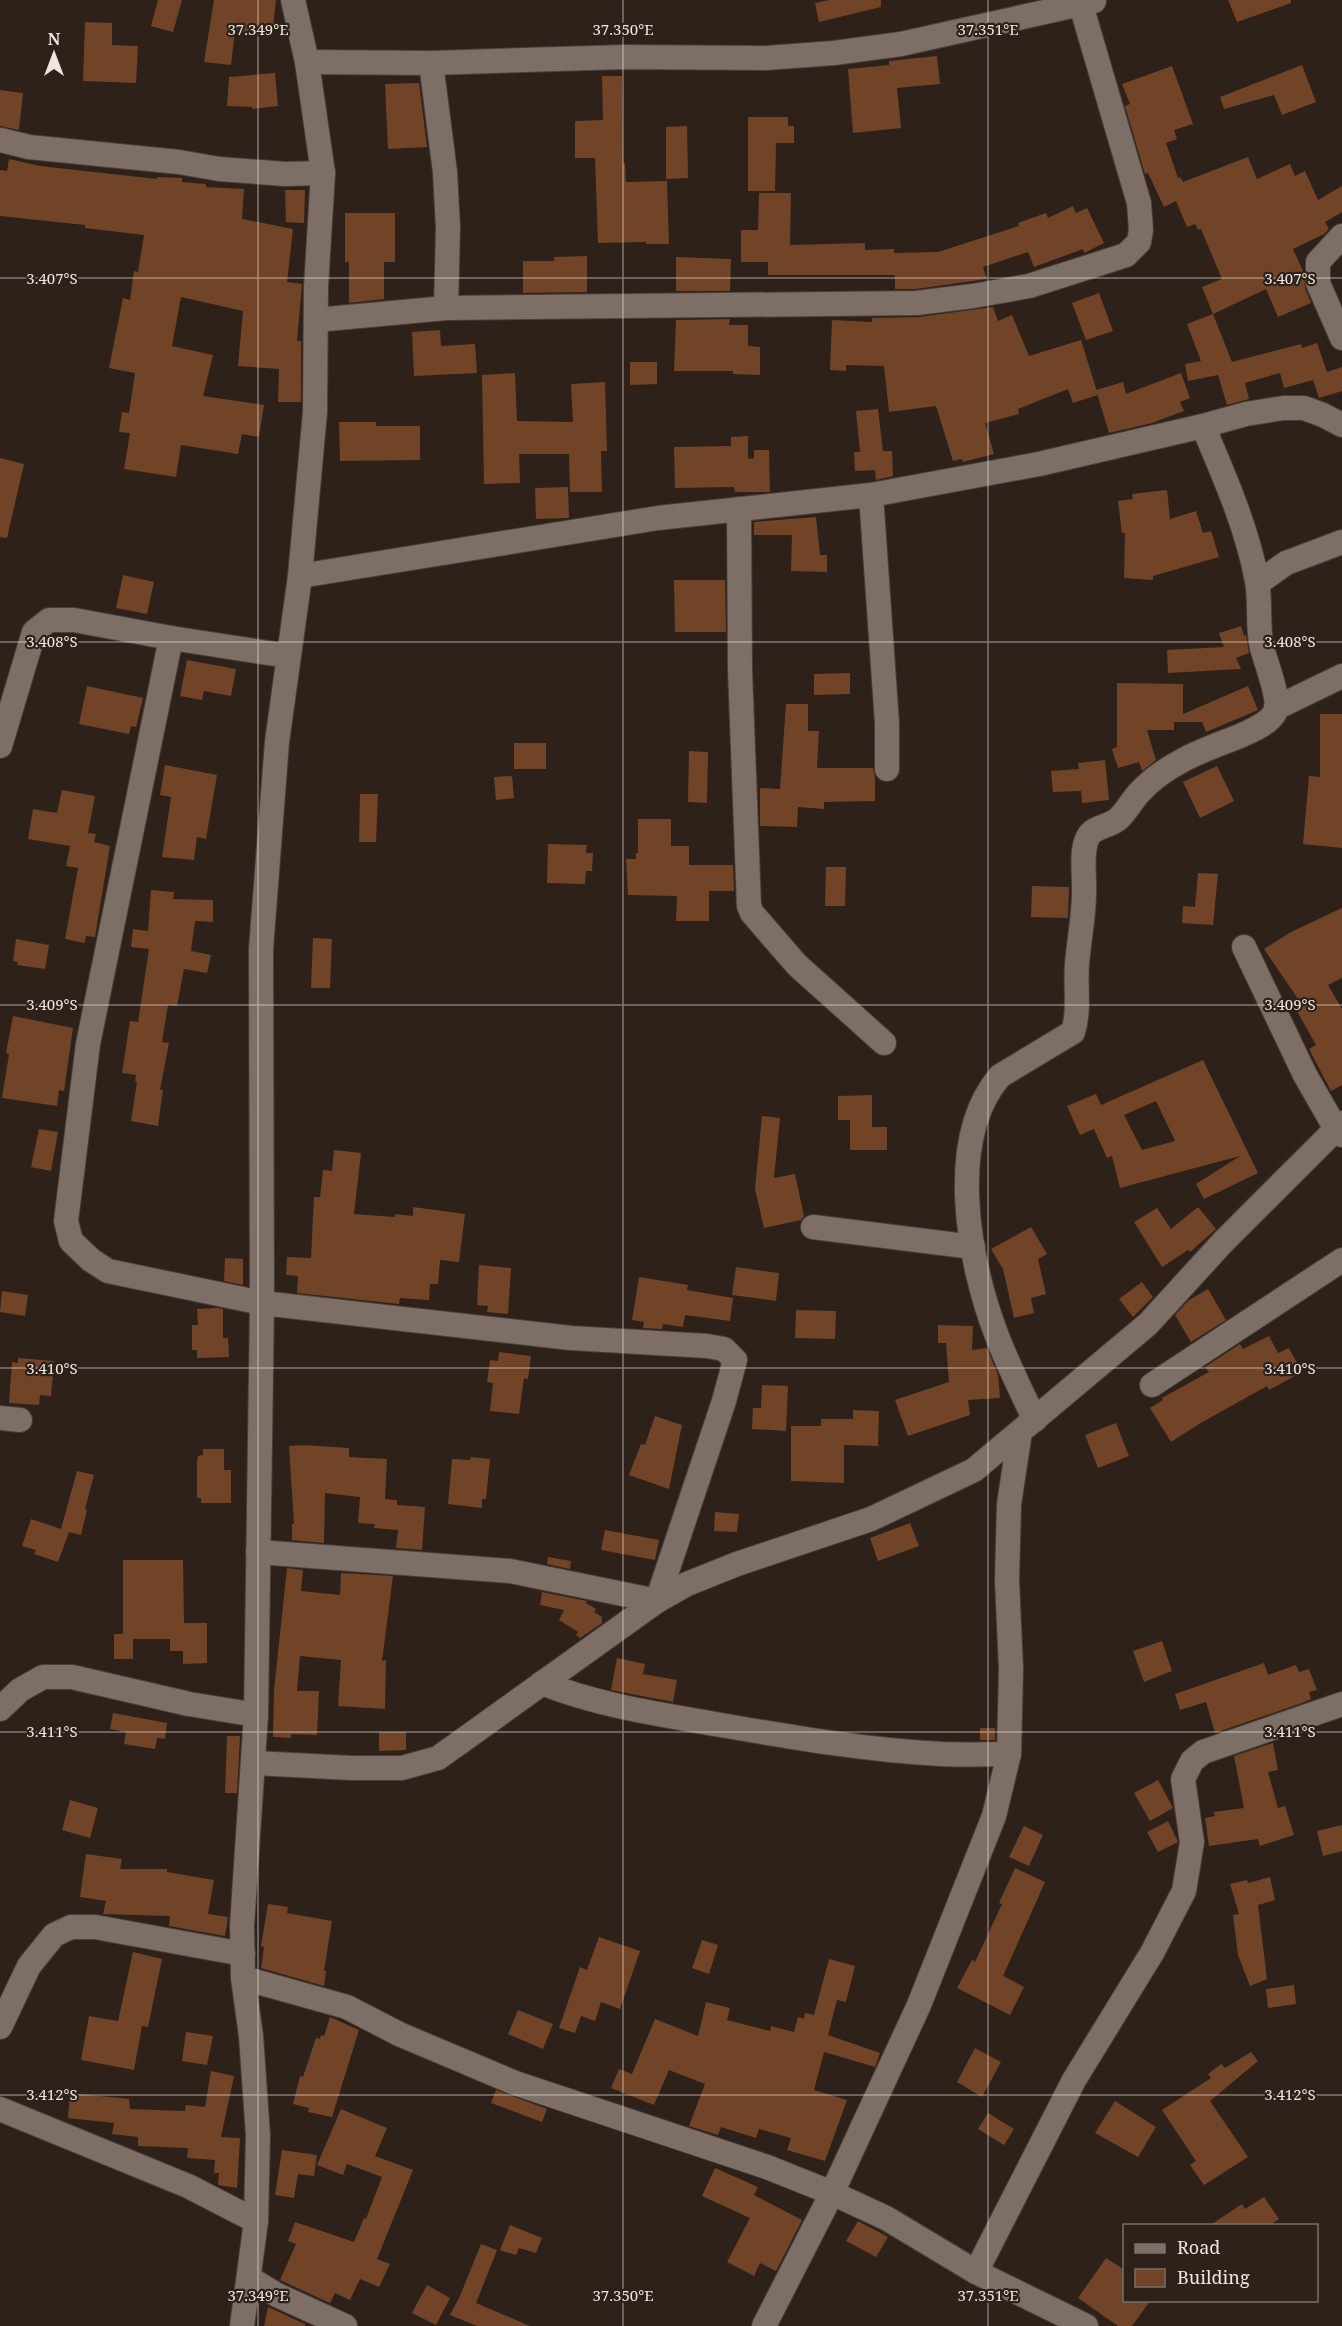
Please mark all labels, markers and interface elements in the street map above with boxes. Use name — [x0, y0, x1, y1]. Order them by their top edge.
text: 37.349°E — [227, 19, 289, 39]
text: 37.350°E — [592, 19, 654, 39]
text: 37.351°E — [957, 19, 1019, 39]
north arrow — [24, 24, 84, 84]
text: N — [48, 28, 61, 50]
text: 3.407°S — [26, 268, 78, 288]
text: 3.407°S — [1264, 268, 1316, 288]
text: 3.408°S — [26, 631, 78, 651]
text: 3.408°S — [1264, 631, 1316, 651]
text: 3.409°S — [26, 994, 78, 1014]
text: 3.409°S — [1264, 994, 1316, 1014]
text: 3.410°S — [26, 1358, 78, 1378]
text: 3.410°S — [1264, 1358, 1316, 1378]
text: 3.411°S — [26, 1721, 78, 1741]
text: 3.411°S — [1264, 1721, 1316, 1741]
text: 3.412°S — [26, 2084, 78, 2104]
text: 3.412°S — [1264, 2084, 1316, 2104]
legend — [1123, 2224, 1318, 2302]
text: Road — [1177, 2235, 1220, 2259]
text: Building — [1177, 2265, 1250, 2289]
text: 37.349°E — [227, 2285, 289, 2305]
text: 37.350°E — [592, 2285, 654, 2305]
text: 37.351°E — [957, 2285, 1019, 2305]

